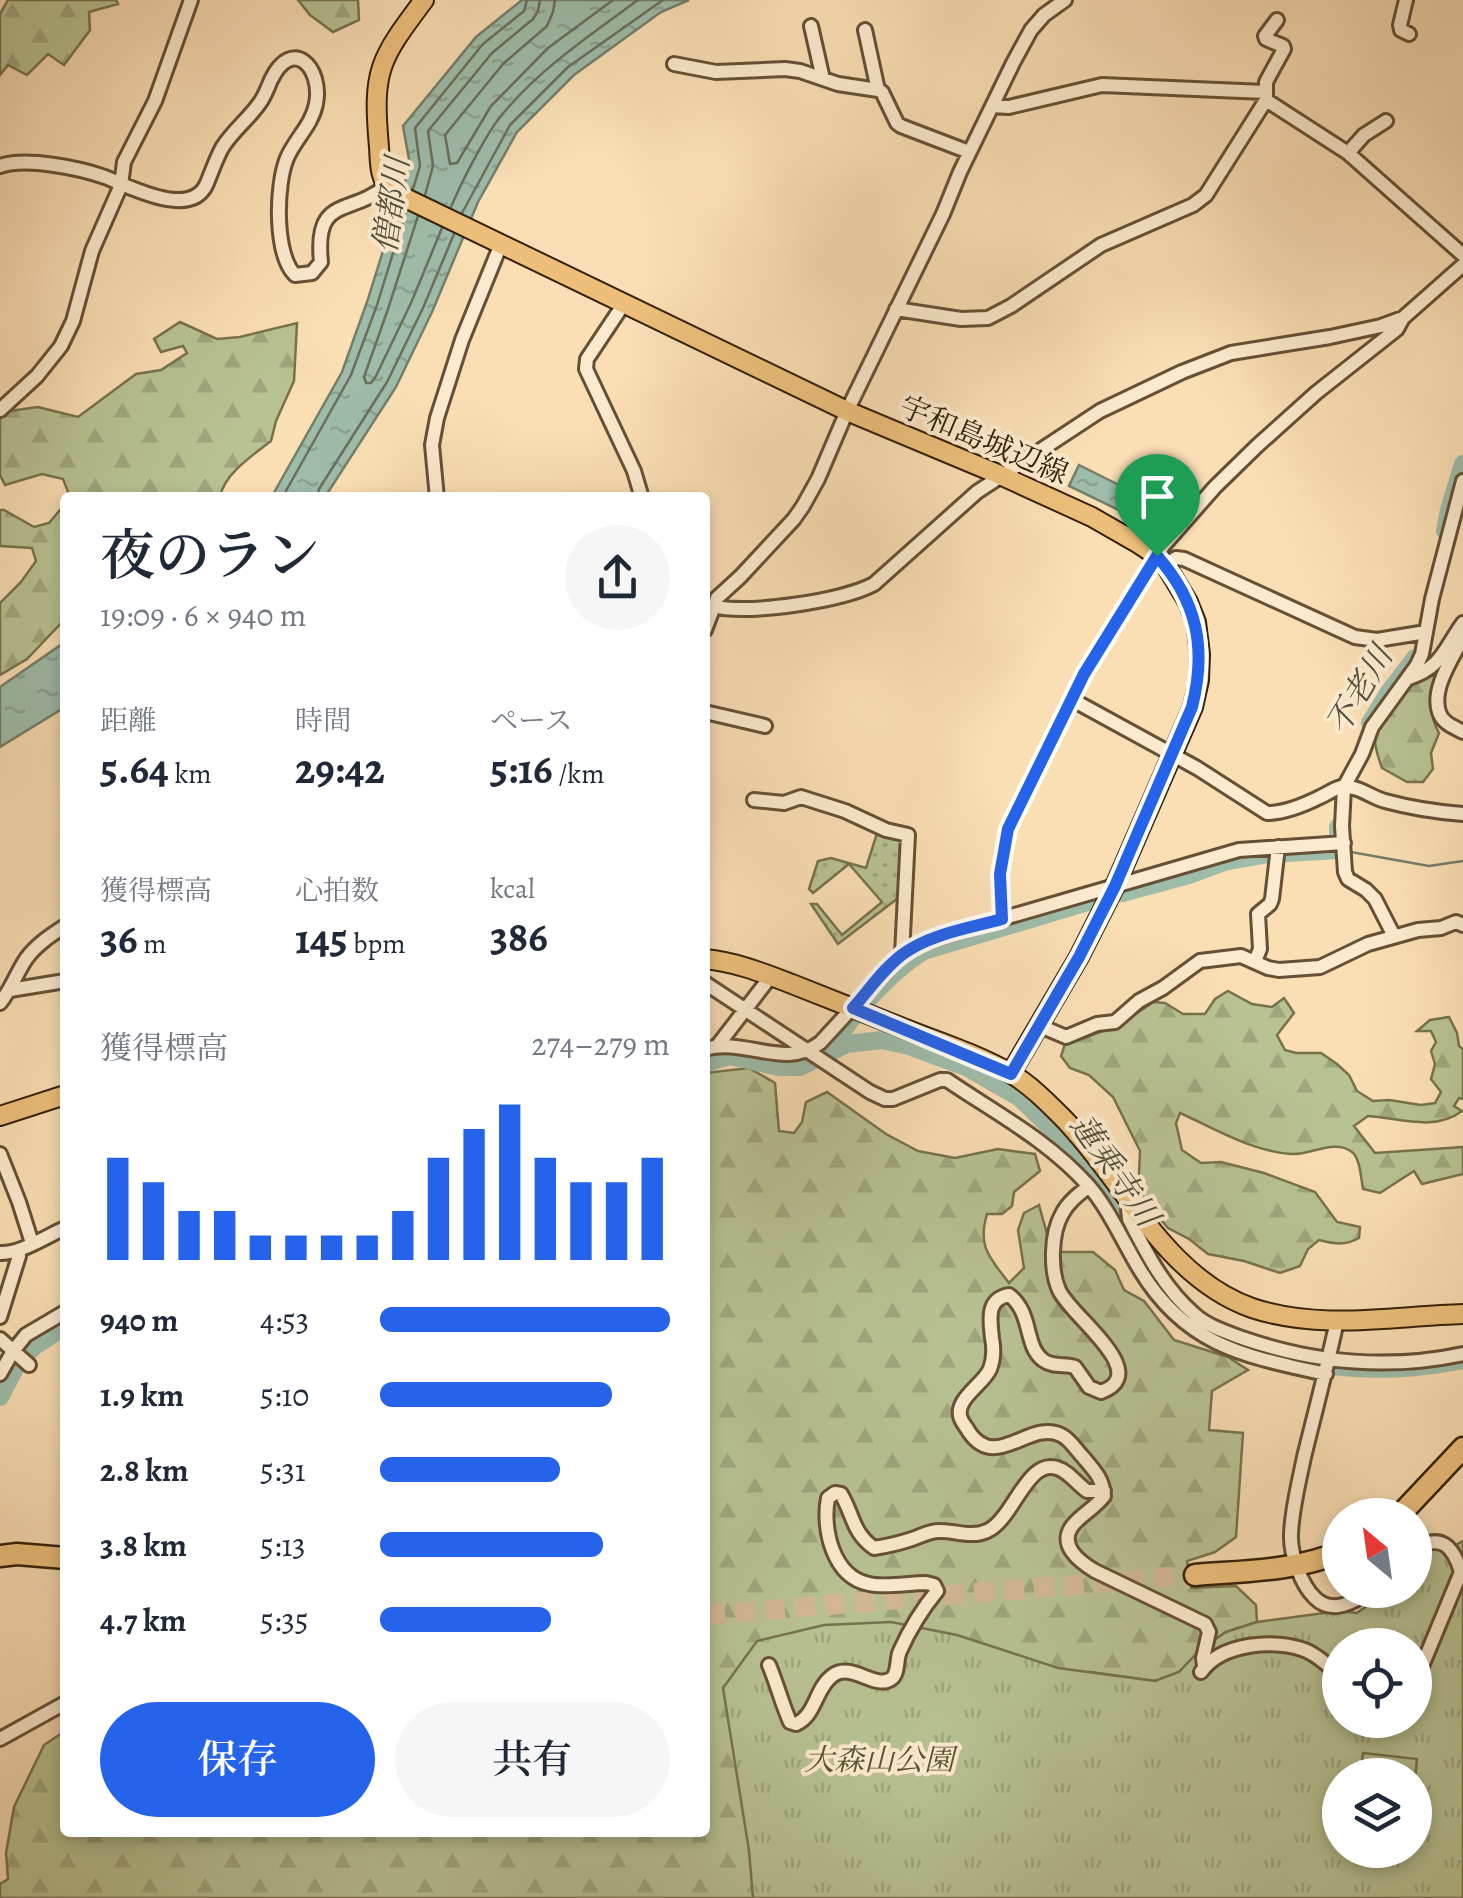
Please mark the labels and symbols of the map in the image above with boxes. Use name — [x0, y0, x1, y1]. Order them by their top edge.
water label: 僧都川 — [363, 151, 420, 256]
street label: 宇和島城辺線 — [893, 386, 1075, 494]
pin — [1115, 454, 1200, 557]
water label: 不老川 — [1315, 635, 1404, 742]
water label: 蓮乗寺川 — [1060, 1105, 1171, 1237]
north arrow — [1322, 1498, 1432, 1608]
park label: 大森山公園 — [804, 1740, 959, 1780]

